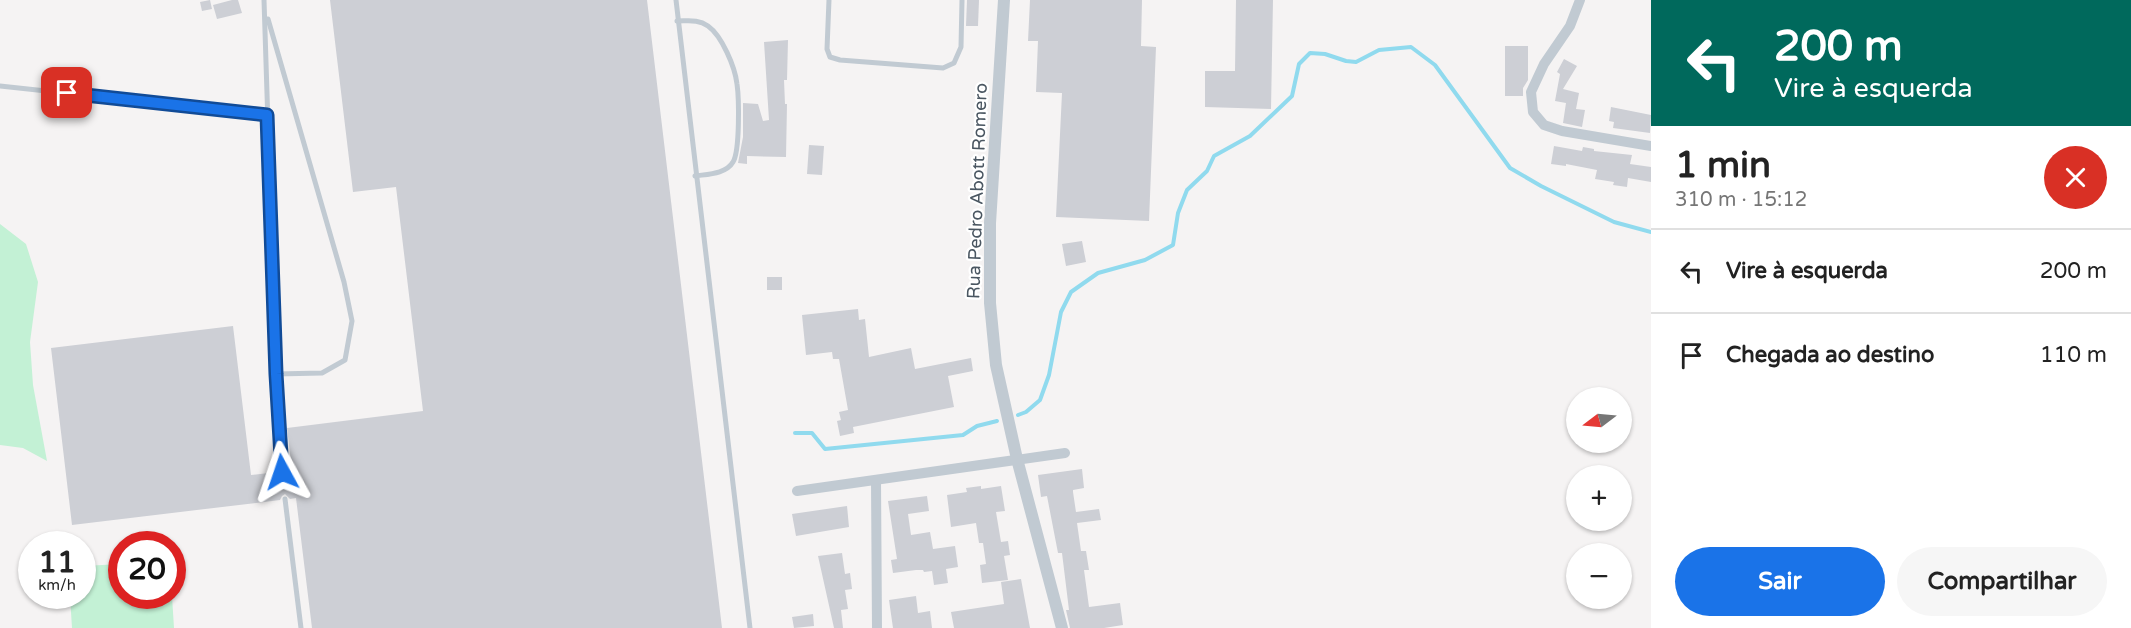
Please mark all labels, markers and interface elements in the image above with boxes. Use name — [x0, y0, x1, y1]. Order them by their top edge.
text: 200 m — [1774, 21, 1903, 72]
icon: left — [1675, 24, 1753, 102]
pin — [41, 67, 92, 118]
text: Vire à esquerda — [1774, 72, 1973, 105]
icon: arrive — [50, 76, 83, 109]
street label: Rua Pedro Abott Romero — [962, 83, 992, 299]
text: 1 min — [1675, 144, 1771, 187]
button: close — [2044, 146, 2107, 209]
text: 310 m · 15:12 — [1675, 188, 1807, 212]
icon: left — [1675, 255, 1708, 288]
text: Vire à esquerda — [1726, 258, 1888, 284]
text: 200 m — [2040, 258, 2107, 284]
icon: arrive — [1675, 339, 1708, 372]
text: Chegada ao destino — [1726, 342, 1934, 368]
text: 110 m — [2040, 342, 2107, 368]
north arrow — [1566, 387, 1632, 453]
map controls — [1566, 387, 1632, 609]
position arrow — [250, 440, 314, 504]
button: + — [1566, 465, 1632, 531]
speed limit sign: 20 — [108, 531, 186, 609]
button: − — [1566, 543, 1632, 609]
text: 11 — [38, 544, 76, 581]
button: Sair — [1675, 547, 1885, 616]
button: Compartilhar — [1897, 547, 2107, 616]
text: km/h — [38, 576, 76, 594]

